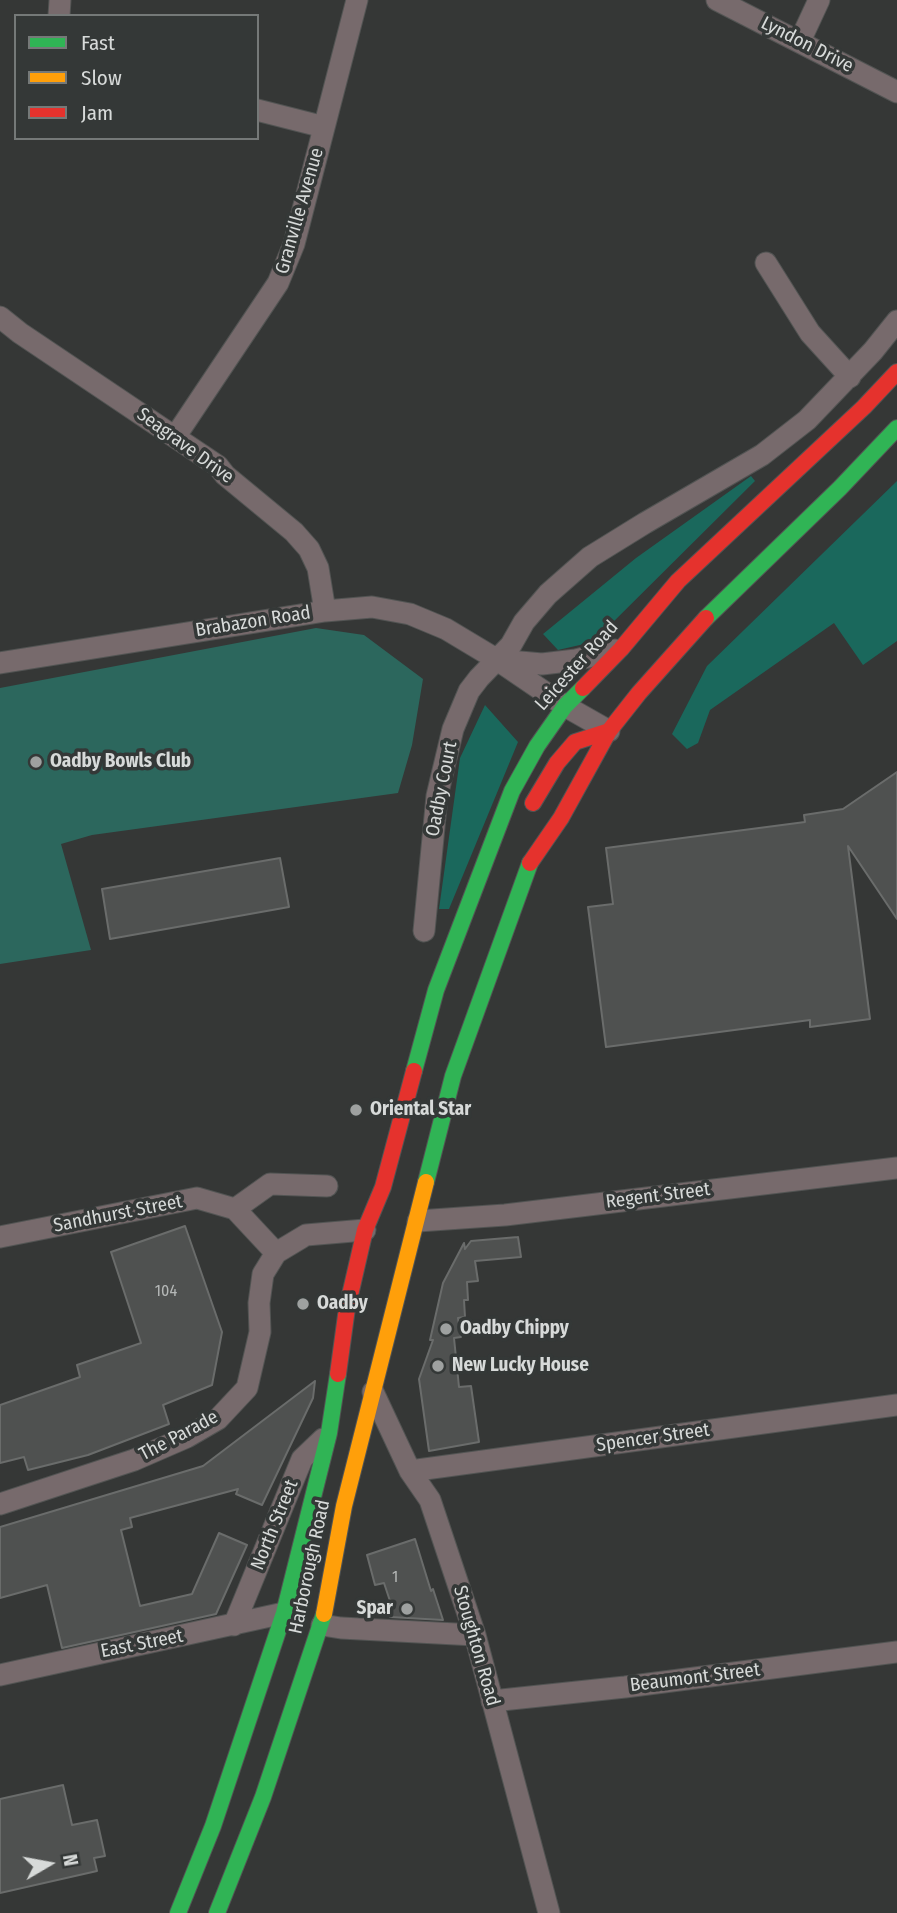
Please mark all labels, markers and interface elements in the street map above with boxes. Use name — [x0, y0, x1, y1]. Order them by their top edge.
street label: Lyndon Drive — [757, 12, 857, 78]
legend — [14, 14, 259, 140]
text: Fast — [81, 30, 115, 56]
text: Slow — [81, 65, 122, 91]
text: Jam — [81, 100, 113, 126]
street label: Granville Avenue — [271, 145, 329, 277]
street label: Seagrave Drive — [132, 403, 238, 489]
street label: Brabazon Road — [194, 602, 312, 642]
street label: Leicester Road — [531, 616, 623, 716]
street label: Oadby Court — [422, 740, 462, 838]
place label: Oadby Bowls Club — [50, 751, 191, 773]
marker: Oadby Bowls Club — [28, 754, 44, 770]
place label: Oriental Star — [370, 1099, 471, 1121]
marker: Oriental Star — [348, 1102, 364, 1118]
street label: Regent Street — [605, 1178, 711, 1214]
street label: Sandhurst Street — [52, 1190, 184, 1238]
house number: 104 — [155, 1282, 177, 1302]
place label: Oadby — [317, 1293, 368, 1315]
marker: Oadby — [295, 1296, 311, 1312]
place label: Oadby Chippy — [460, 1318, 569, 1340]
marker: Oadby Chippy — [438, 1321, 454, 1337]
place label: New Lucky House — [452, 1355, 589, 1377]
marker: New Lucky House — [430, 1358, 446, 1374]
street label: The Parade — [136, 1406, 222, 1466]
street label: Spencer Street — [595, 1419, 711, 1457]
street label: North Street — [247, 1476, 303, 1574]
street label: Harborough Road — [285, 1498, 335, 1636]
house number: 1 — [392, 1568, 398, 1588]
street label: Stoughton Road — [448, 1583, 504, 1709]
place label: Spar — [357, 1598, 393, 1620]
marker: Spar — [399, 1601, 415, 1617]
street label: East Street — [99, 1625, 185, 1663]
street label: Beaumont Street — [629, 1659, 761, 1697]
north arrow — [14, 1829, 84, 1899]
text: N — [58, 1853, 82, 1868]

